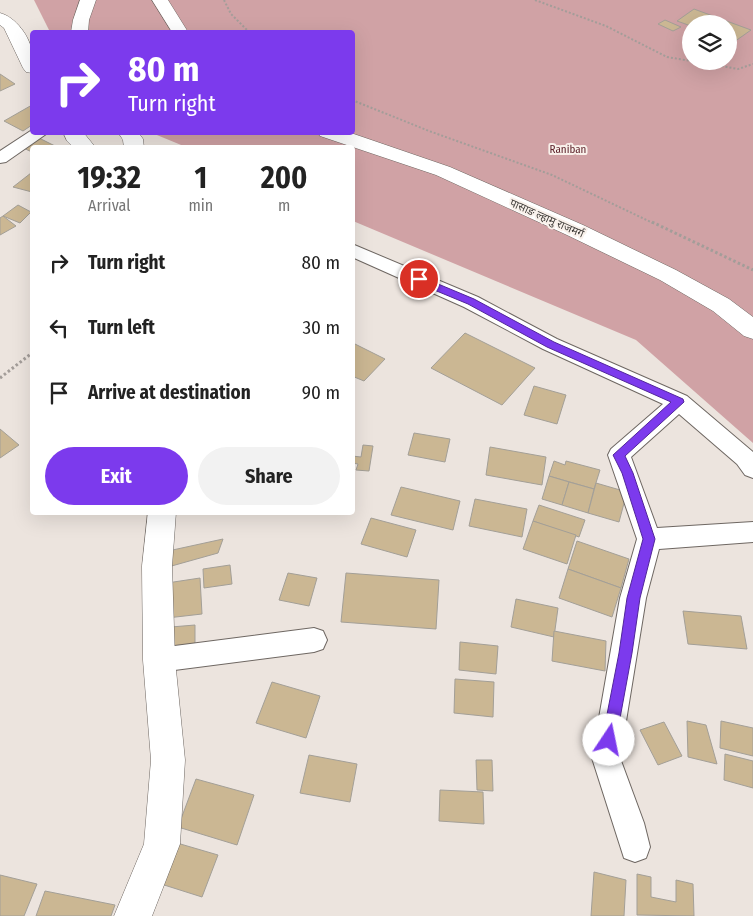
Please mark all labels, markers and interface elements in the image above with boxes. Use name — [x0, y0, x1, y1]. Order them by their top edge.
map controls — [682, 15, 737, 70]
button: layers — [682, 15, 737, 70]
text: 80 m — [128, 48, 200, 90]
icon: right — [45, 50, 110, 115]
text: Turn right — [128, 90, 216, 117]
park label: Raniban — [550, 143, 586, 156]
text: 19:32 — [78, 160, 141, 196]
text: 1 — [194, 160, 207, 196]
text: 200 — [261, 160, 307, 196]
text: Arrival — [88, 196, 130, 215]
text: min — [188, 196, 213, 215]
text: m — [278, 196, 290, 215]
street label: पासाङ ल्हामु राजमर्ग — [508, 196, 587, 241]
icon: right — [45, 249, 73, 277]
text: Turn right — [88, 251, 165, 274]
text: 80 m — [302, 251, 340, 274]
pin — [398, 258, 440, 300]
icon: arrive — [405, 265, 433, 293]
icon: left — [45, 314, 73, 342]
text: Turn left — [88, 316, 155, 339]
text: 30 m — [302, 316, 340, 339]
icon: arrive — [45, 379, 73, 407]
text: Arrive at destination — [88, 381, 251, 404]
text: 90 m — [302, 381, 340, 404]
button: Exit — [45, 447, 188, 505]
button: Share — [198, 447, 340, 505]
position arrow — [582, 713, 634, 765]

